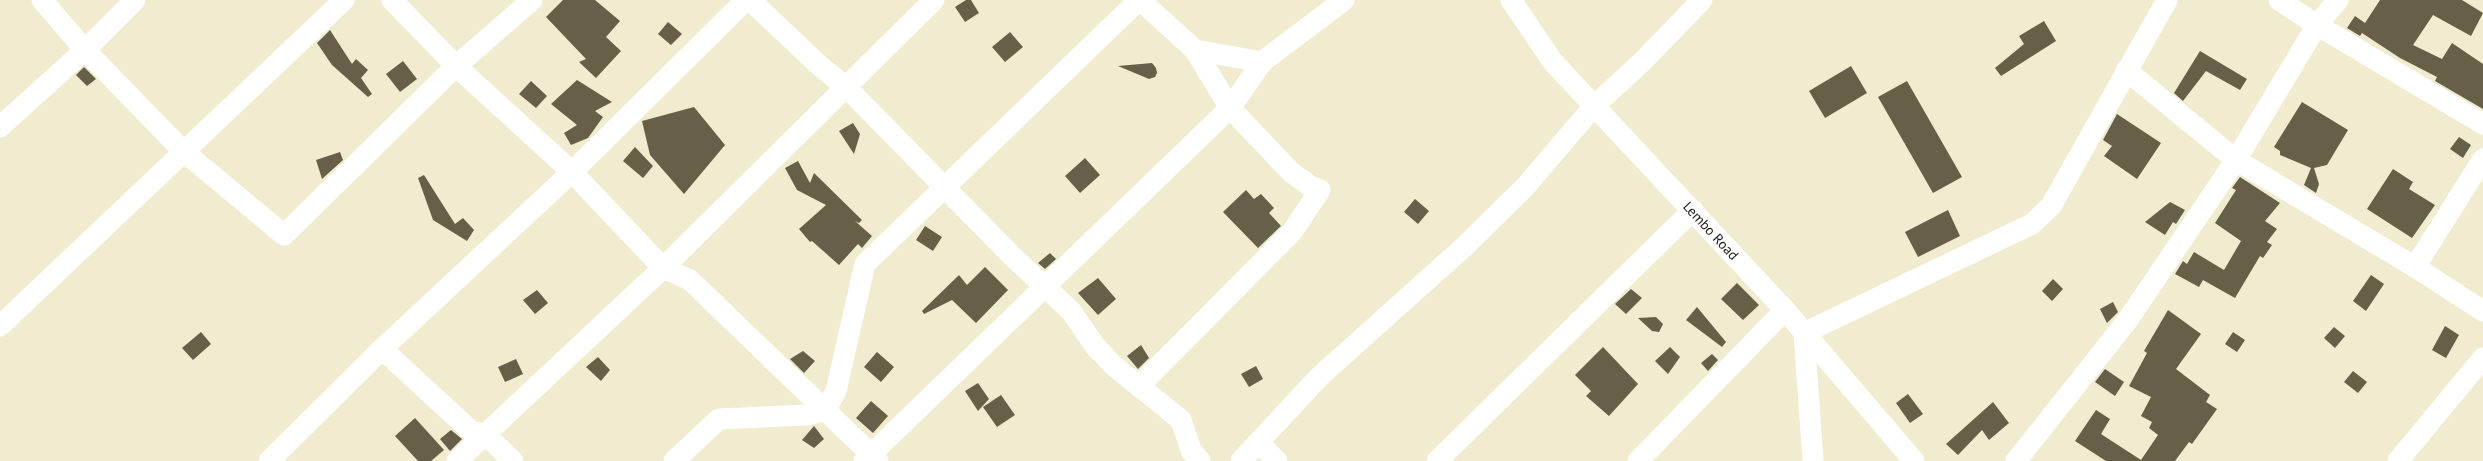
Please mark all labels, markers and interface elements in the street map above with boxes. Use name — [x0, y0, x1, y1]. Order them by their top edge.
street label: Lembo Road — [1679, 198, 1743, 264]

